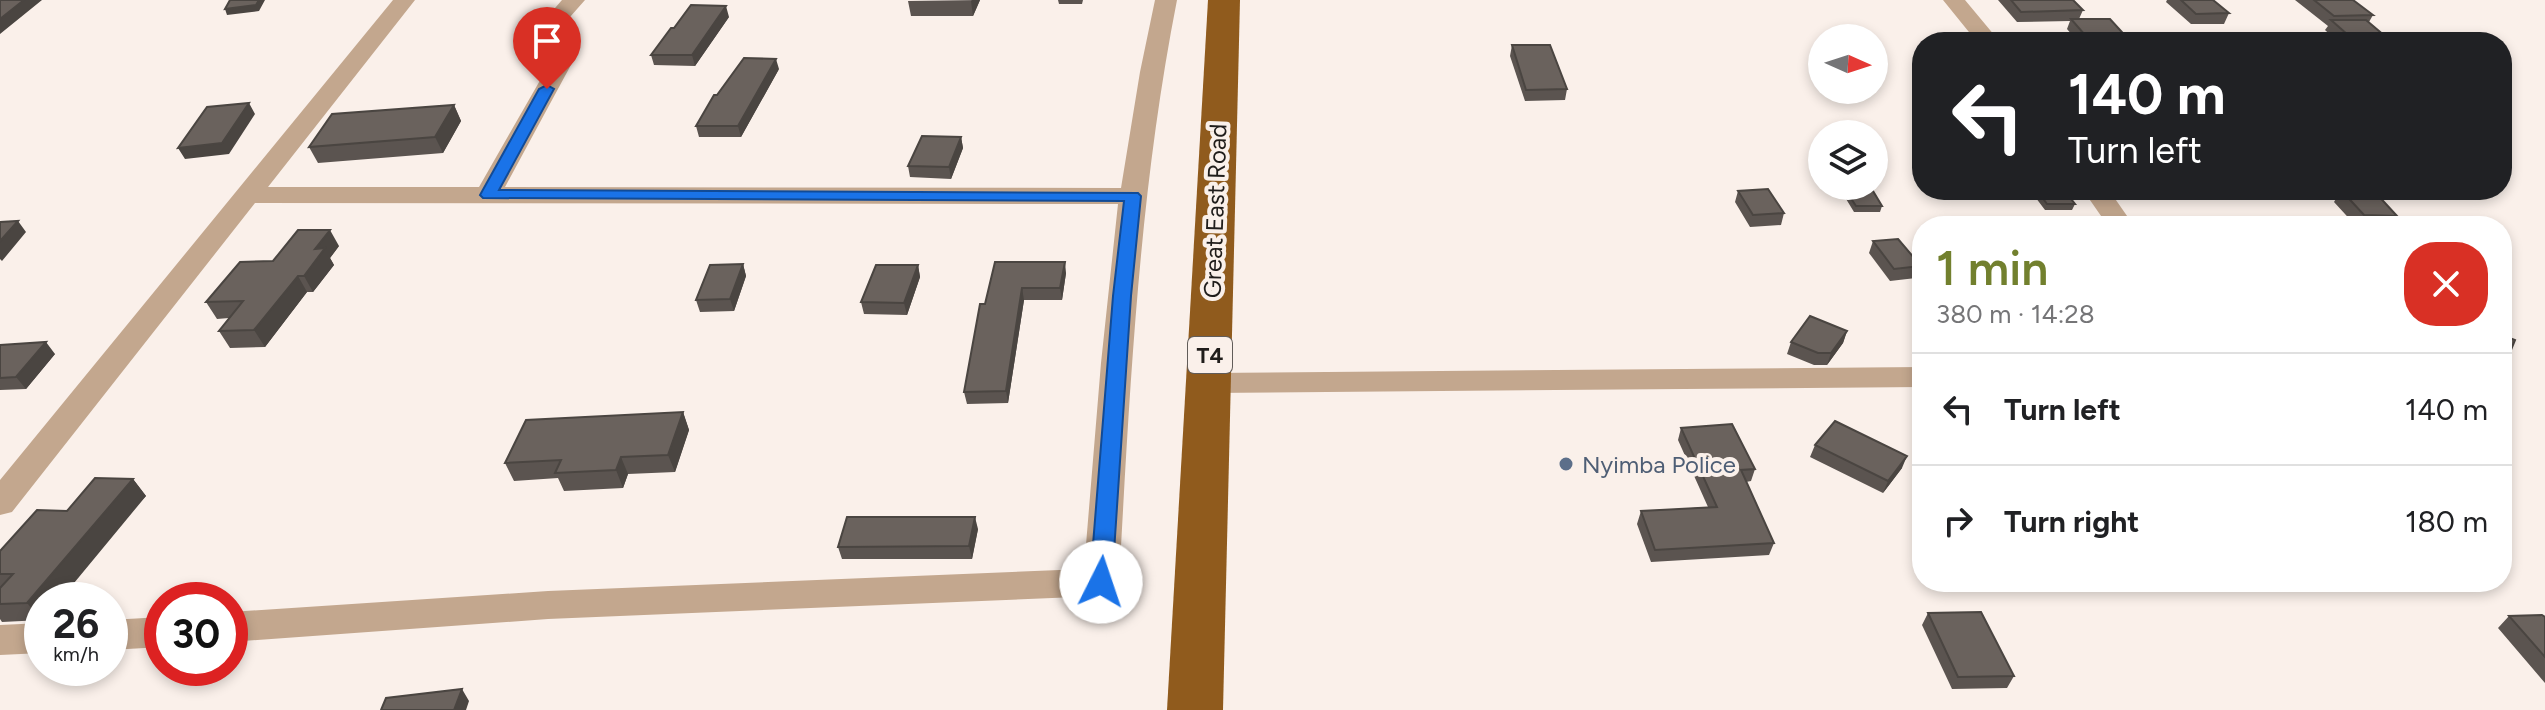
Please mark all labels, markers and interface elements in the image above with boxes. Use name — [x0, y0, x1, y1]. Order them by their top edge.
pin — [513, 7, 581, 89]
icon: arrive — [525, 19, 569, 63]
north arrow — [1808, 24, 1888, 104]
map controls — [1808, 24, 1888, 200]
text: 140 m — [2068, 61, 2226, 128]
icon: left — [1936, 64, 2040, 168]
button: layers — [1808, 120, 1888, 200]
street label: Great East Road — [1197, 123, 1233, 299]
text: Turn left — [2068, 129, 2202, 172]
text: 1 min — [1936, 239, 2048, 297]
button: close — [2404, 242, 2488, 326]
text: 380 m · 14:28 — [1936, 298, 2095, 330]
road number: T4 — [1188, 337, 1232, 373]
icon: left — [1936, 387, 1980, 431]
text: Turn left — [2004, 391, 2121, 428]
text: 140 m — [2405, 391, 2488, 428]
place label: Nyimba Police — [1582, 450, 1736, 479]
marker: Nyimba Police — [1557, 455, 1575, 473]
icon: right — [1936, 499, 1980, 543]
text: Turn right — [2004, 503, 2139, 540]
text: 180 m — [2405, 503, 2488, 540]
position arrow — [1059, 540, 1143, 624]
speed limit sign: 30 — [144, 582, 248, 686]
text: 26 — [53, 600, 99, 648]
text: km/h — [53, 642, 99, 666]

